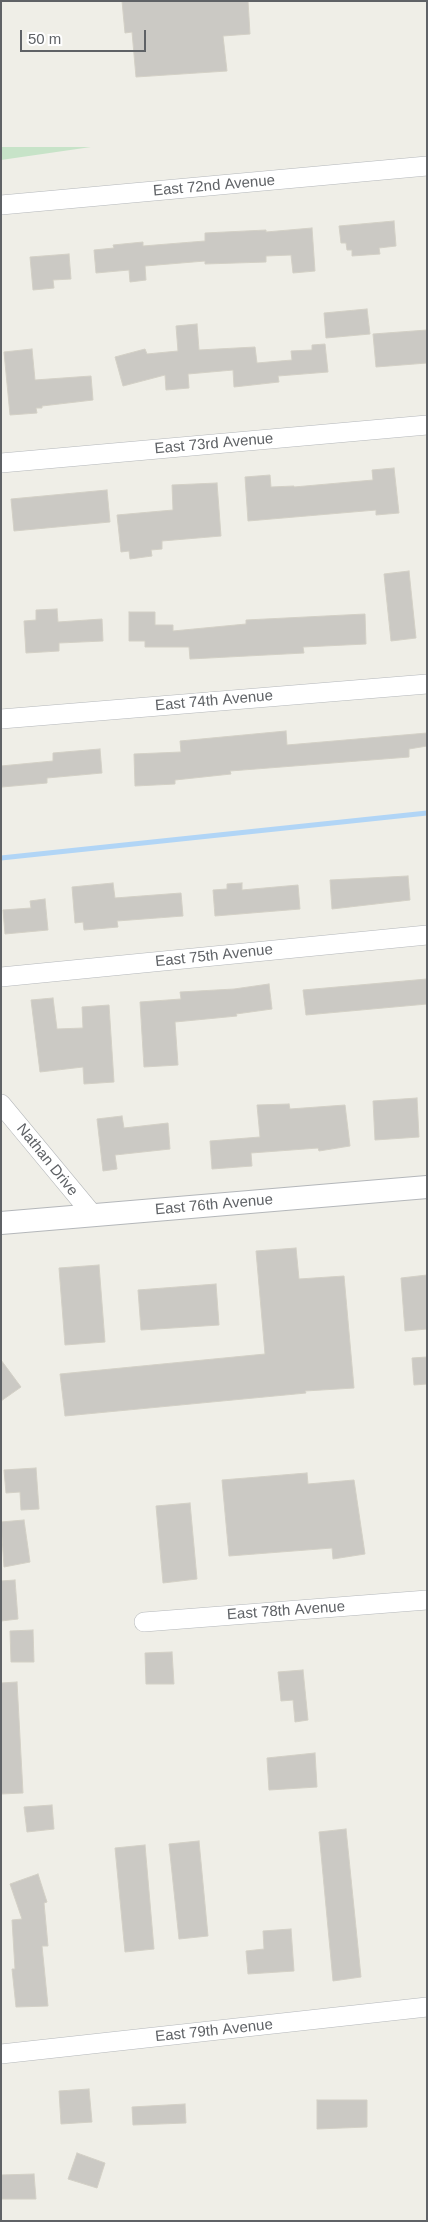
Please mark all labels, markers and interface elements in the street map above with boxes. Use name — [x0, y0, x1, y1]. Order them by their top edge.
scale bar — [22, 20, 149, 52]
text: 50 m — [28, 30, 61, 47]
street label: East 72nd Avenue — [152, 172, 276, 200]
street label: East 73rd Avenue — [154, 430, 274, 458]
street label: East 74th Avenue — [154, 687, 274, 715]
street label: East 75th Avenue — [154, 941, 274, 971]
street label: Nathan Drive — [12, 1120, 82, 1200]
street label: East 76th Avenue — [154, 1191, 274, 1219]
street label: East 78th Avenue — [226, 1598, 346, 1624]
street label: East 79th Avenue — [154, 2016, 274, 2046]

